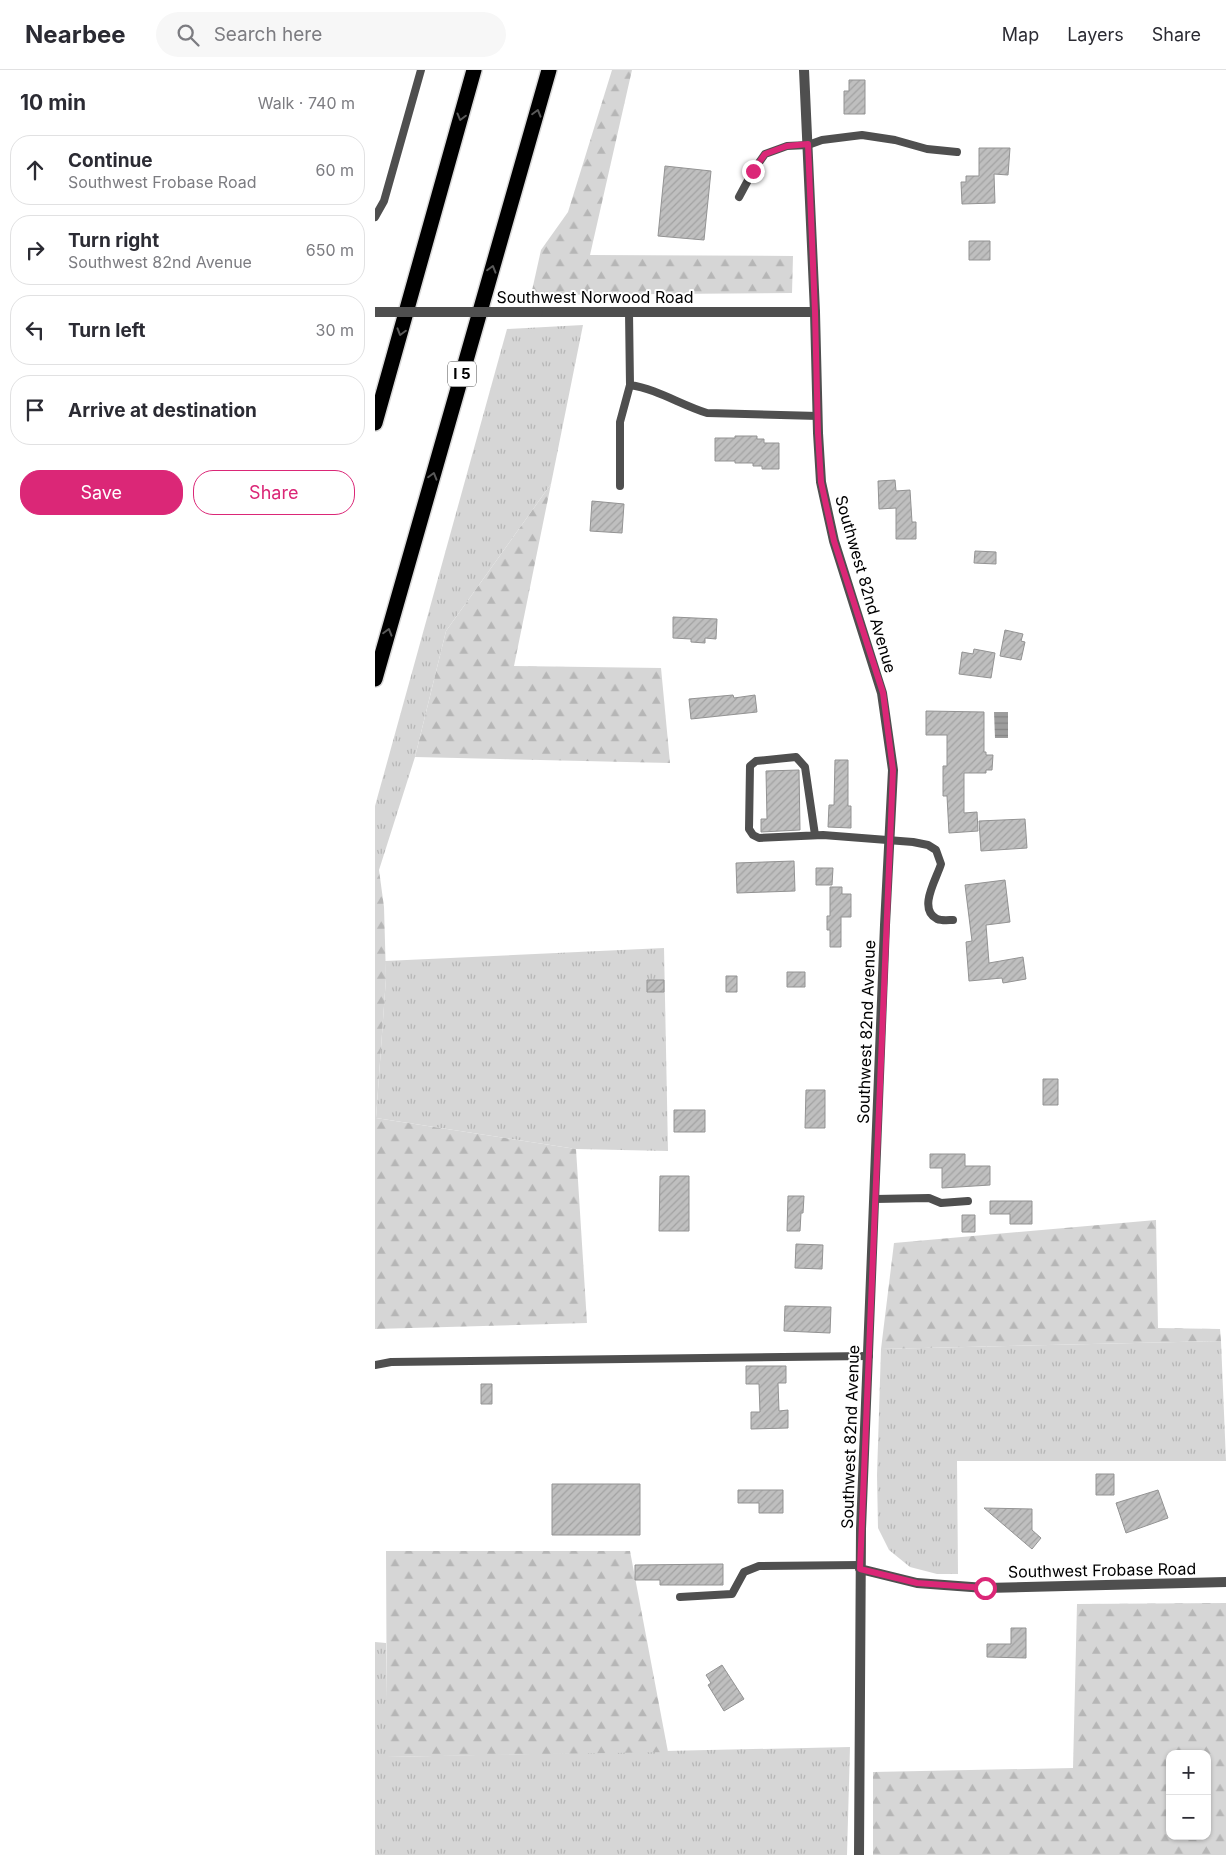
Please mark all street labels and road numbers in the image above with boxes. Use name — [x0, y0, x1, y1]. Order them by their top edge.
street label: Southwest Norwood Road — [496, 287, 694, 307]
road number: I 5 — [448, 362, 476, 386]
street label: Southwest 82nd Avenue — [831, 493, 901, 675]
street label: Southwest 82nd Avenue — [853, 940, 879, 1124]
street label: Southwest 82nd Avenue — [837, 1345, 863, 1529]
street label: Southwest Frobase Road — [1008, 1558, 1196, 1582]

